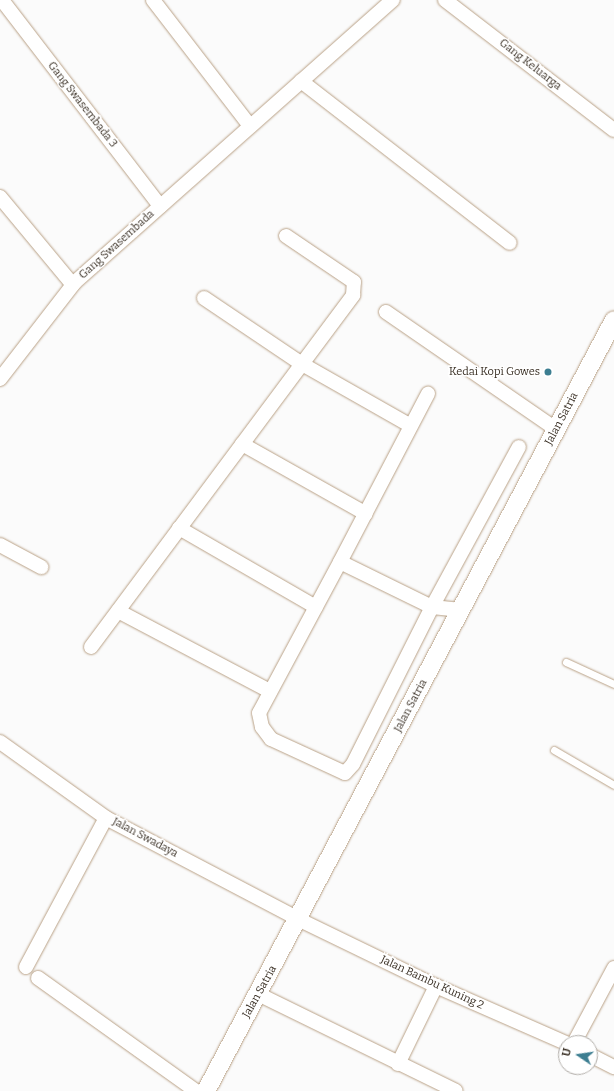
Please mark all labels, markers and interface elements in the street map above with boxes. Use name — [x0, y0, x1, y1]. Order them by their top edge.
street label: Gang Keluarga — [496, 37, 564, 93]
street label: Gang Swasembada 3 — [44, 60, 120, 150]
street label: Gang Swasembada — [77, 208, 157, 282]
place label: Kedai Kopi Gowes — [449, 365, 540, 379]
marker: Kedai Kopi Gowes — [543, 367, 553, 377]
street label: Jalan Satria — [543, 390, 581, 448]
street label: Jalan Satria — [392, 677, 430, 735]
street label: Jalan Swadaya — [110, 815, 180, 861]
street label: Jalan Bambu Kuning 2 — [378, 953, 486, 1013]
street label: Jalan Satria — [240, 964, 280, 1020]
north arrow — [558, 1035, 598, 1075]
text: U — [560, 1047, 574, 1058]

